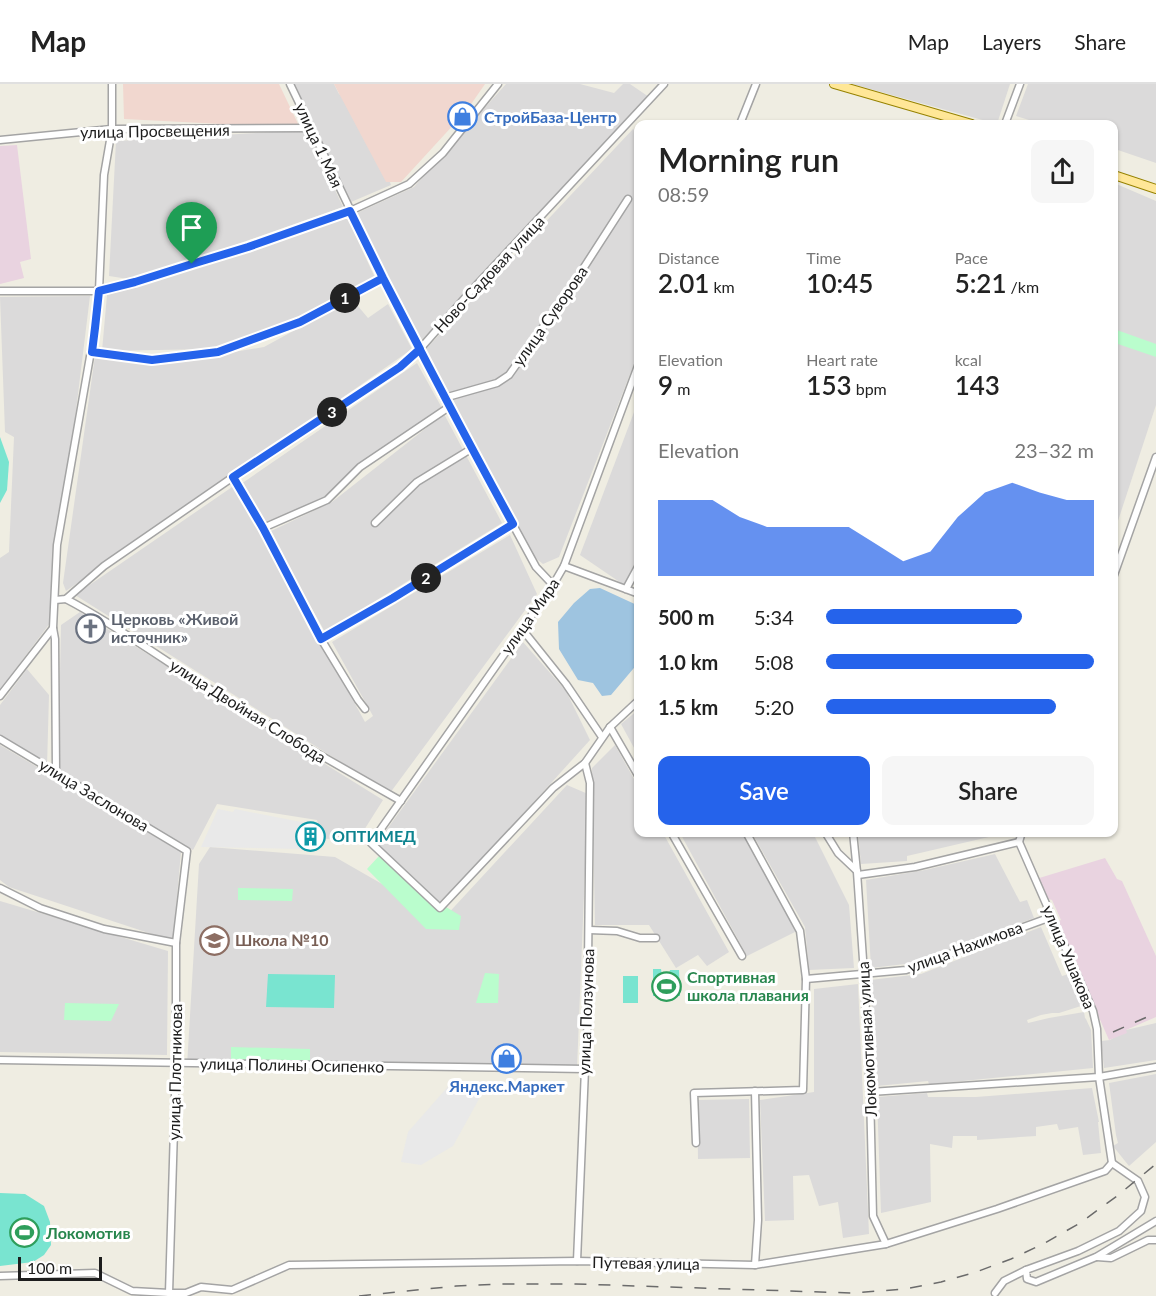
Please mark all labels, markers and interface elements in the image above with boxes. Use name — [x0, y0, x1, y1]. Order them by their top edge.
text: Map — [30, 24, 86, 58]
text: Map — [908, 29, 949, 54]
text: Layers — [982, 29, 1041, 54]
text: Share — [1074, 29, 1126, 54]
street label: улица 1 Мая — [291, 99, 347, 190]
shop icon: СтройБаза-Центр — [447, 101, 479, 133]
place label: СтройБаза-Центр — [484, 107, 617, 126]
street label: улица Просвещения — [80, 120, 230, 141]
text: Morning run — [658, 139, 839, 179]
button: share — [1031, 140, 1094, 203]
text: 08:59 — [658, 182, 709, 206]
pin — [166, 202, 217, 264]
icon: arrive — [175, 211, 208, 244]
street label: Ново-Садовая улица — [429, 211, 548, 336]
text: Distance — [658, 248, 719, 267]
text: Time — [806, 248, 841, 267]
text: Pace — [955, 248, 988, 267]
street label: улица Суворова — [508, 262, 591, 369]
text: 2.01 — [658, 267, 709, 299]
text: 10:45 — [806, 267, 873, 299]
text: 5:21 — [955, 267, 1007, 299]
text: km — [709, 277, 735, 296]
text: /km — [1007, 277, 1039, 296]
pin: 1 — [330, 283, 360, 313]
text: 1 — [340, 288, 350, 307]
text: Elevation — [658, 350, 723, 369]
text: Heart rate — [806, 350, 878, 369]
text: kcal — [955, 350, 982, 369]
text: 9 — [658, 369, 673, 401]
text: 153 — [806, 369, 852, 401]
text: 143 — [955, 369, 1000, 401]
text: m — [673, 379, 690, 398]
text: bpm — [852, 379, 887, 398]
pin: 3 — [317, 397, 347, 427]
text: 3 — [327, 402, 337, 421]
text: Elevation — [658, 438, 739, 462]
text: 23–32 m — [1014, 438, 1094, 462]
pin: 2 — [411, 563, 441, 593]
text: 2 — [421, 568, 431, 587]
street label: улица Мира — [496, 574, 563, 657]
text: 500 m — [658, 605, 714, 629]
text: 5:34 — [754, 605, 794, 629]
place label: Церковь «Живой источник» — [111, 609, 238, 646]
church icon: Церковь «Живой источник» — [74, 612, 106, 644]
text: 1.0 km — [658, 650, 718, 674]
text: 5:08 — [754, 650, 794, 674]
street label: улица Двойная Слобода — [167, 655, 330, 766]
text: 1.5 km — [658, 695, 718, 719]
text: 5:20 — [754, 695, 794, 719]
street label: улица Заслонова — [36, 754, 153, 835]
button: Save — [658, 756, 870, 825]
button: Share — [882, 756, 1094, 825]
building icon: ОПТИМЕД — [295, 820, 327, 852]
place label: ОПТИМЕД — [332, 826, 416, 845]
street label: улица Ушакова — [1039, 902, 1100, 1011]
street label: улица Нахимова — [905, 917, 1025, 976]
school or university icon: Школа №10 — [198, 924, 230, 956]
place label: Школа №10 — [235, 930, 329, 949]
street label: улица Ползунова — [574, 948, 597, 1076]
street label: Локомотивная улица — [853, 961, 880, 1118]
place label: Спортивная школа плавания — [687, 967, 809, 1004]
sports icon: Спортивная школа плавания — [650, 970, 682, 1002]
street label: улица Плотникова — [164, 1003, 185, 1141]
shop icon: Яндекс.Маркет — [491, 1042, 523, 1074]
street label: улица Полины Осипенко — [200, 1053, 384, 1076]
place label: Яндекс.Маркет — [448, 1076, 566, 1095]
sports icon: Локомотив — [9, 1217, 41, 1249]
place label: Локомотив — [45, 1223, 130, 1242]
street label: Путевая улица — [592, 1252, 700, 1273]
scale bar — [18, 1254, 102, 1282]
text: 100 m — [27, 1258, 72, 1277]

